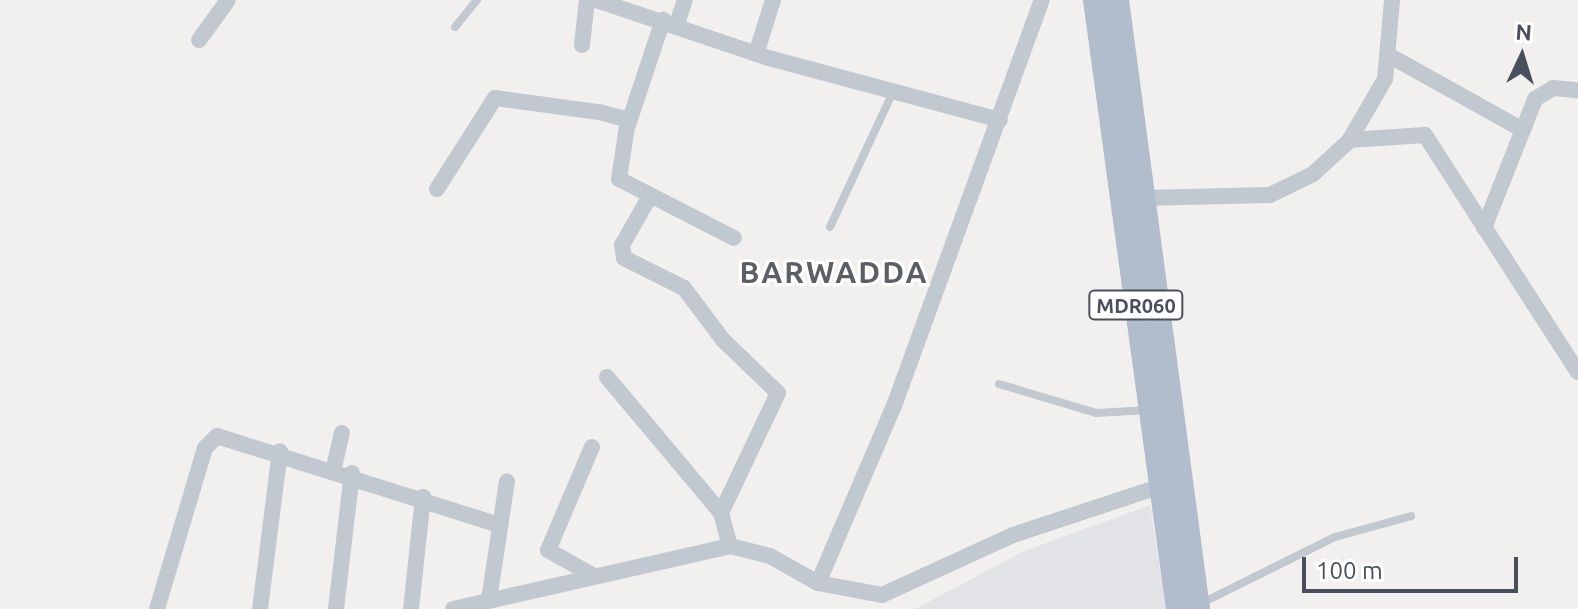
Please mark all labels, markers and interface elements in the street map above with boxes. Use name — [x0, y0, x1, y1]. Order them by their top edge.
north arrow — [1482, 16, 1562, 96]
text: N — [1515, 19, 1533, 45]
district label: BARWADDA — [740, 254, 928, 290]
road number: MDR060 — [1088, 289, 1184, 321]
scale bar — [1306, 541, 1522, 591]
text: 100 m — [1316, 557, 1383, 584]

